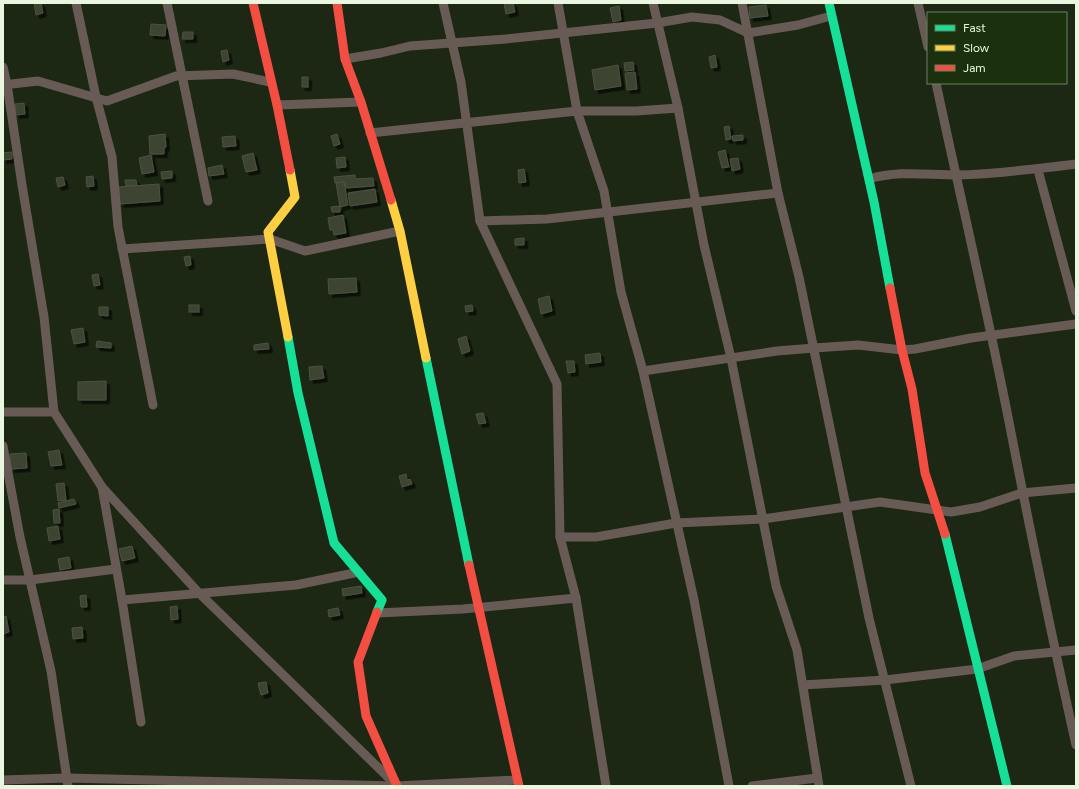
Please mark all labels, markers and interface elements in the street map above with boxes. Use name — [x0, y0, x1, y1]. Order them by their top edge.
legend — [927, 12, 1067, 84]
text: Fast — [963, 21, 986, 35]
text: Slow — [963, 41, 990, 55]
text: Jam — [963, 61, 986, 75]

